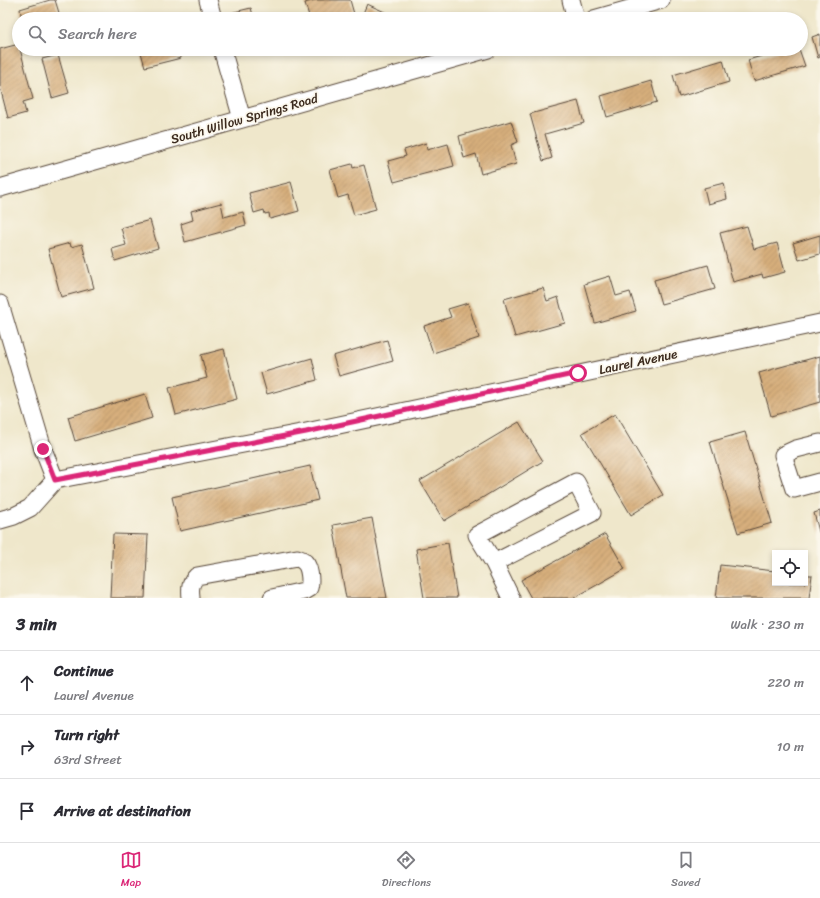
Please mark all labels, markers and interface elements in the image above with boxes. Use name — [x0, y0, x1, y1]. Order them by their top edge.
search box — [12, 12, 808, 56]
text: Search here — [58, 21, 137, 47]
icon: search — [26, 23, 48, 45]
street label: South Willow Springs Road — [168, 86, 322, 151]
street label: Laurel Avenue — [597, 342, 679, 381]
route start — [569, 364, 587, 382]
route end — [34, 440, 52, 458]
map controls — [772, 550, 808, 586]
button: locate — [772, 550, 808, 586]
text: 3 min — [16, 609, 57, 639]
text: Walk · 230 m — [730, 613, 804, 636]
text: Continue — [54, 658, 114, 684]
text: 220 m — [767, 671, 804, 694]
icon: ahead — [16, 672, 38, 694]
text: Laurel Avenue — [54, 684, 134, 707]
text: Turn right — [54, 722, 119, 748]
text: 10 m — [777, 735, 804, 758]
icon: right — [16, 736, 38, 758]
text: 63rd Street — [54, 748, 122, 771]
text: Arrive at destination — [54, 798, 191, 824]
icon: arrive — [16, 800, 38, 822]
tab: Map — [120, 849, 142, 892]
tab: Directions — [382, 849, 431, 892]
tab: Saved — [671, 849, 700, 892]

